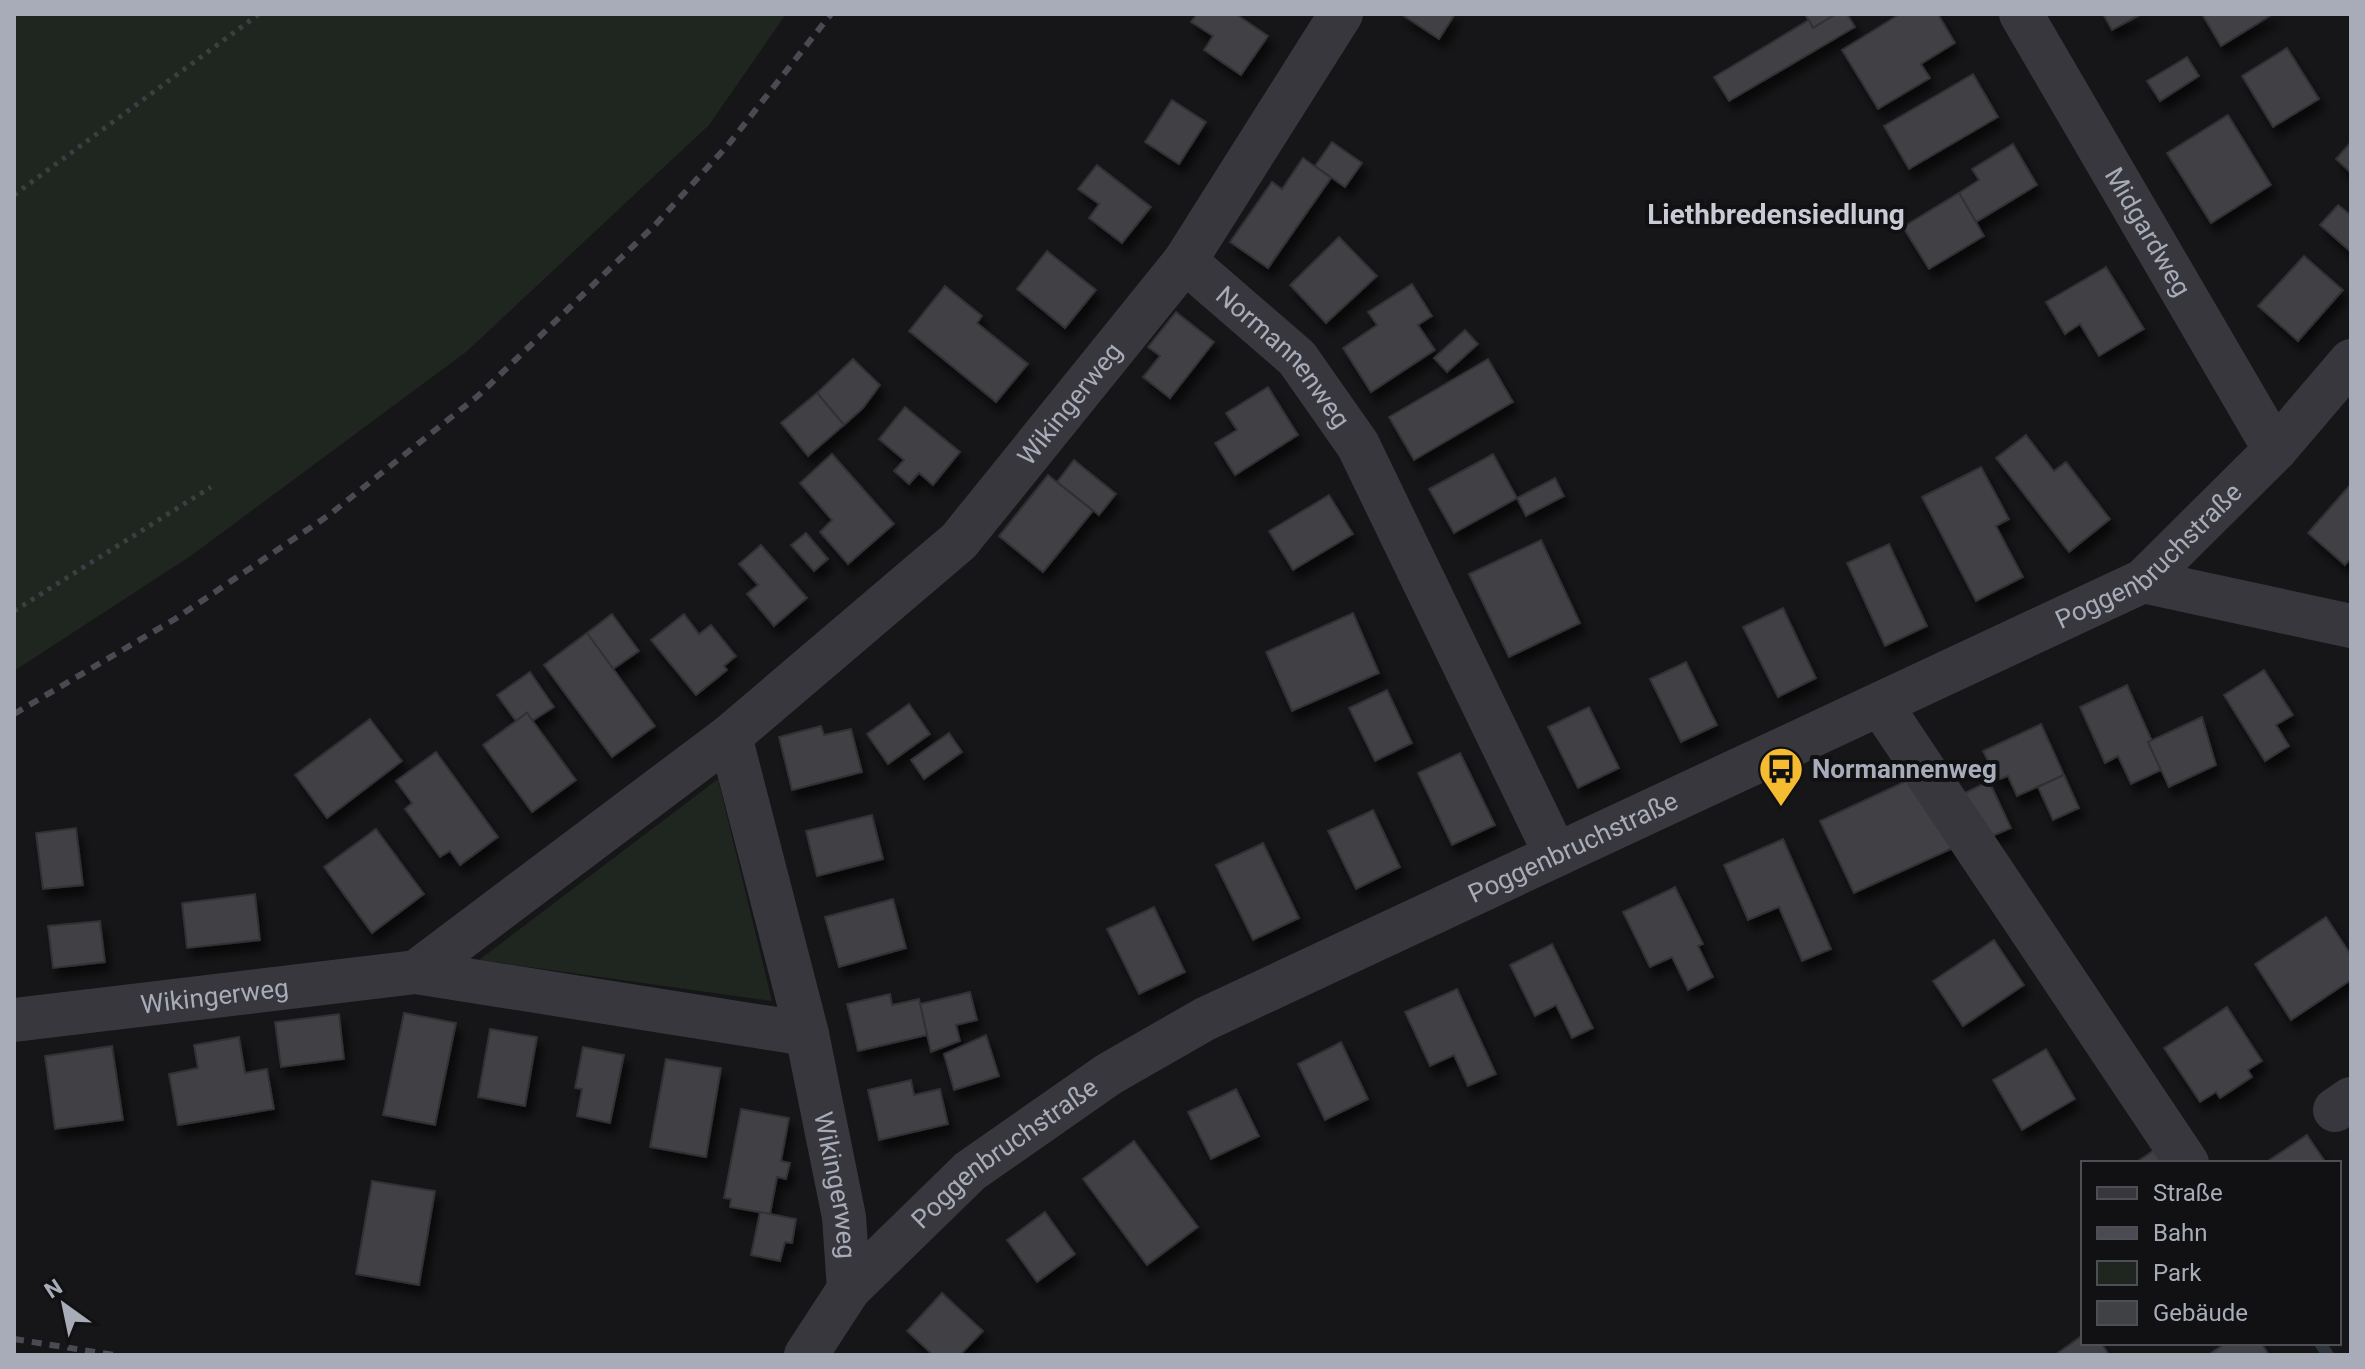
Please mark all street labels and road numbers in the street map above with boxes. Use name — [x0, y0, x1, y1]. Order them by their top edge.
street label: Midgardweg — [2099, 162, 2197, 301]
street label: Normannenweg — [1210, 280, 1356, 434]
street label: Wikingerweg — [1011, 336, 1128, 471]
street label: Poggenbruchstraße — [2051, 477, 2248, 635]
street label: Poggenbruchstraße — [1463, 785, 1683, 909]
street label: Wikingerweg — [139, 972, 290, 1020]
street label: Poggenbruchstraße — [905, 1072, 1103, 1235]
street label: Wikingerweg — [808, 1109, 862, 1260]

